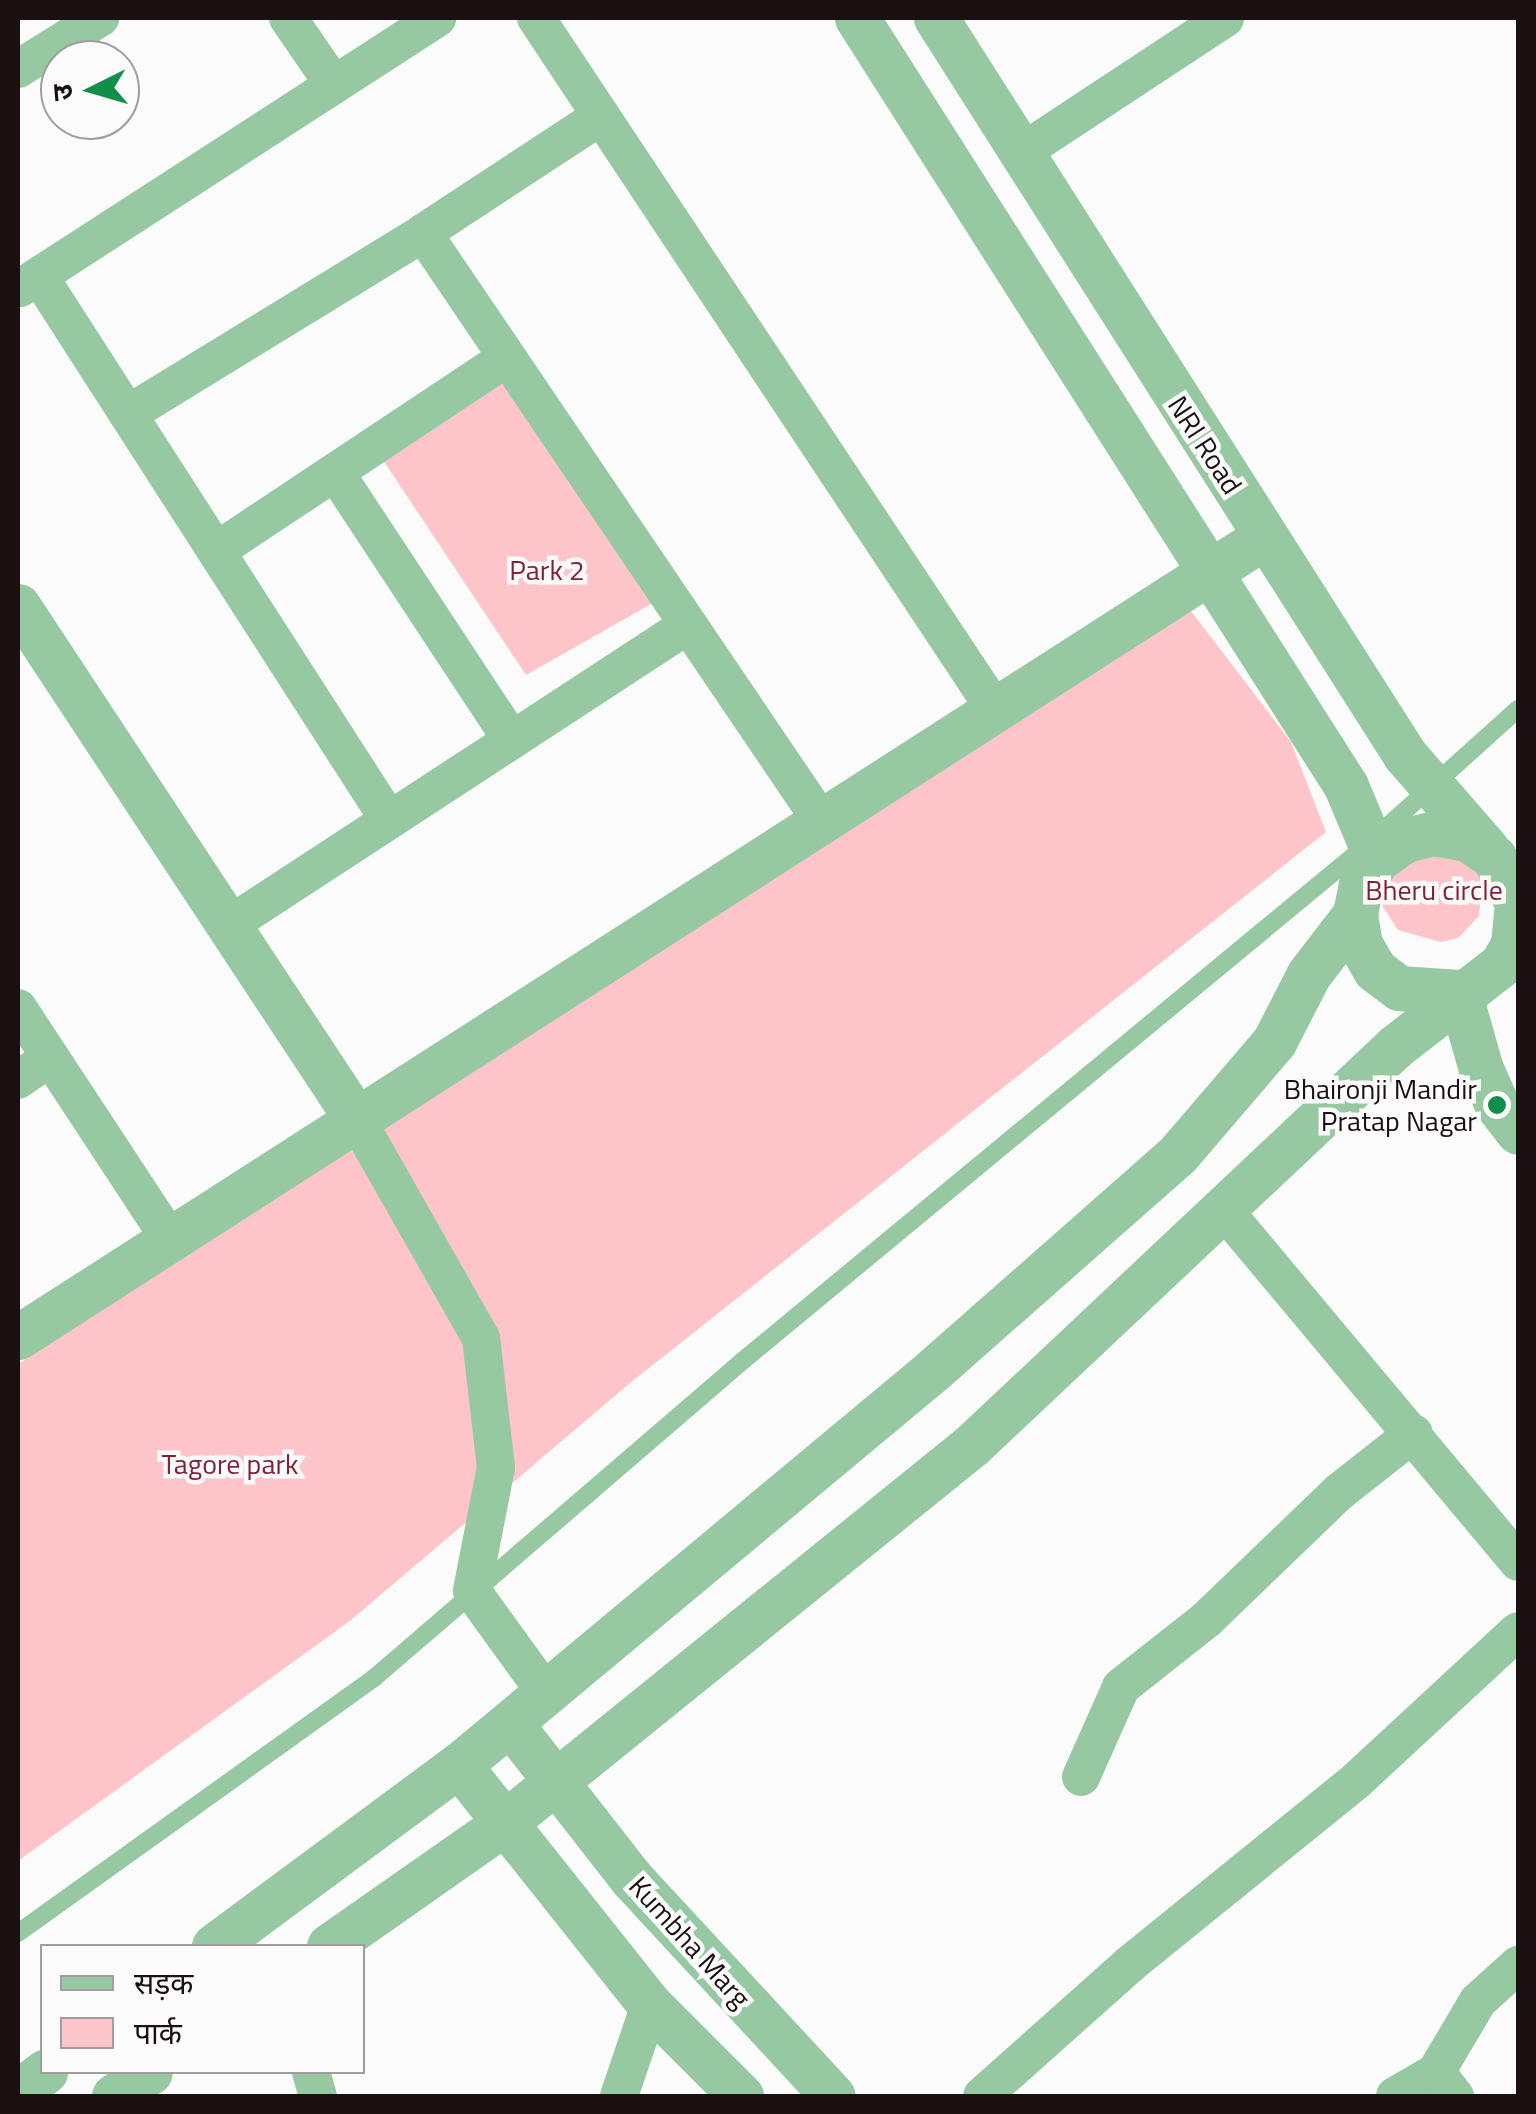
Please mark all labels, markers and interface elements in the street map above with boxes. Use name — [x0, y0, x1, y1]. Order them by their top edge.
north arrow — [40, 40, 140, 140]
text: उ — [39, 82, 84, 103]
street label: NRI Road — [1161, 390, 1249, 500]
park label: Park 2 — [509, 553, 585, 587]
park label: Bheru circle — [1365, 873, 1503, 907]
place label: Bhaironji Mandir Pratap Nagar — [1284, 1072, 1477, 1138]
marker: Bhaironji Mandir Pratap Nagar — [1486, 1094, 1508, 1116]
park label: Tagore park — [161, 1447, 299, 1481]
street label: Kumbha Marg — [622, 1869, 758, 2015]
legend — [40, 1944, 365, 2074]
text: सड़क — [134, 1960, 193, 2006]
text: पार्क — [134, 2010, 182, 2056]

